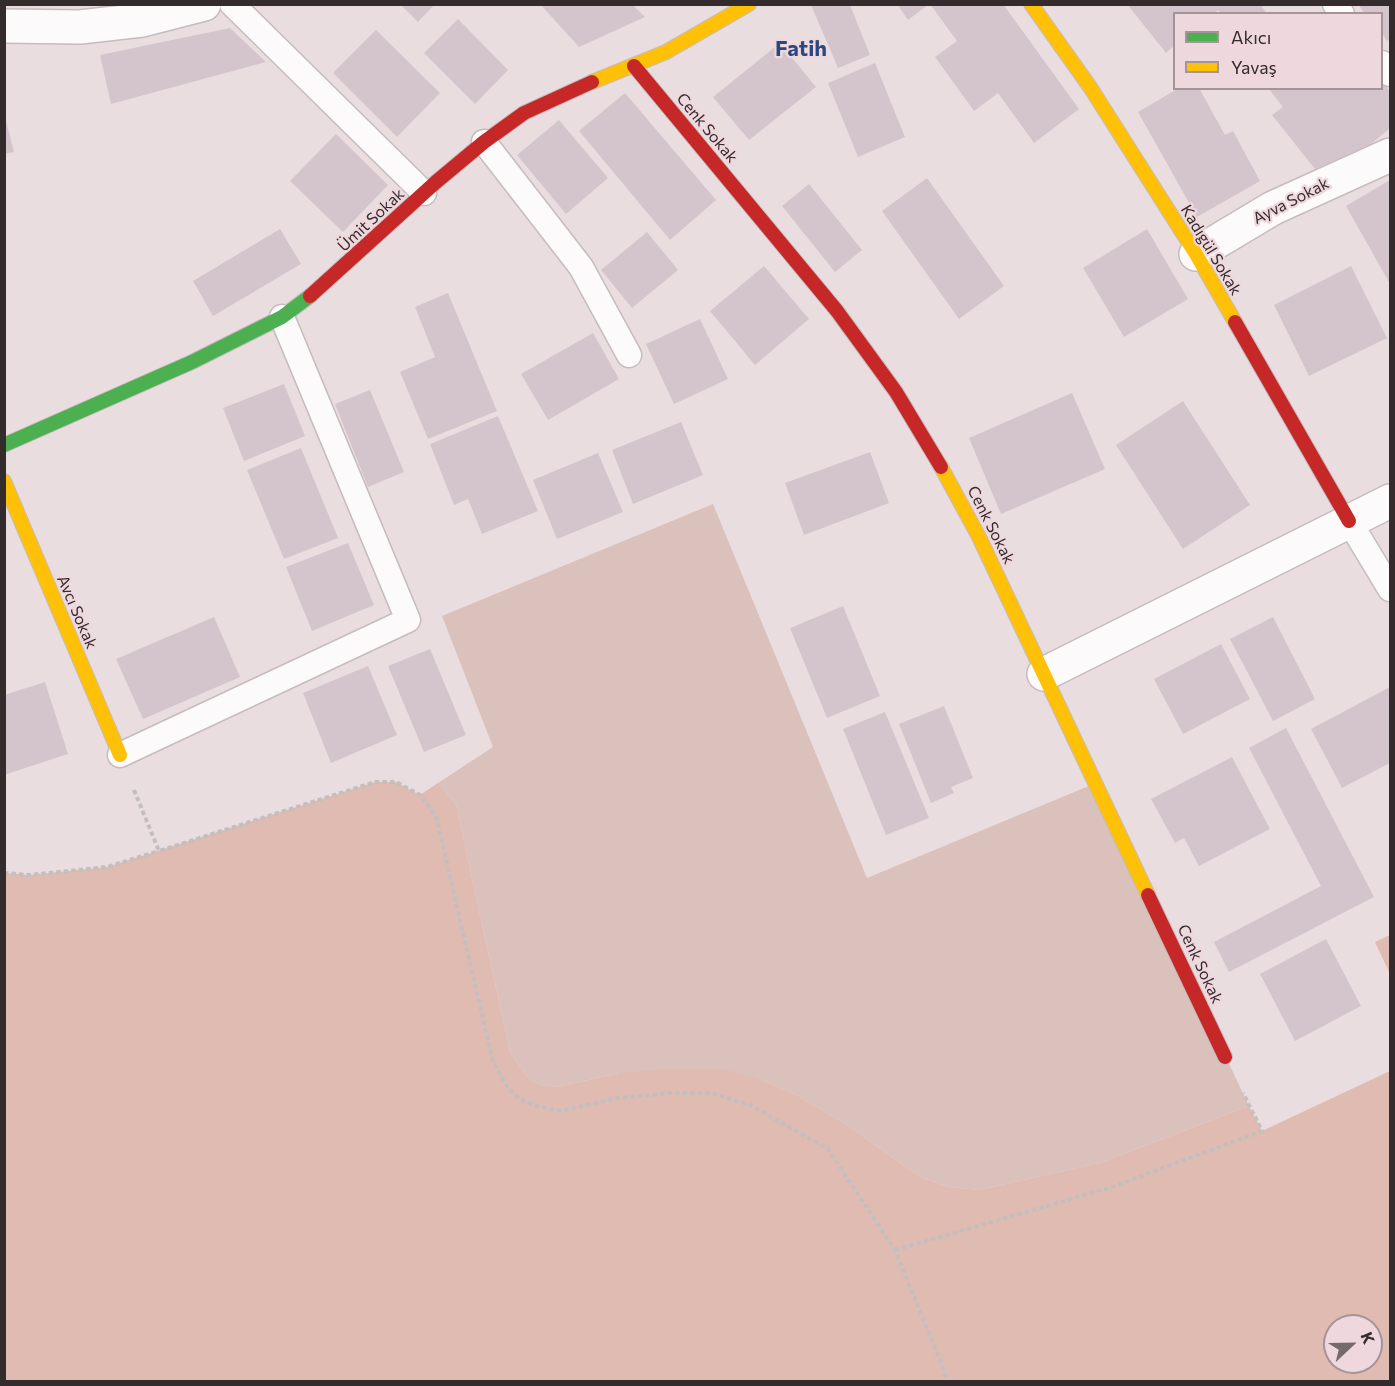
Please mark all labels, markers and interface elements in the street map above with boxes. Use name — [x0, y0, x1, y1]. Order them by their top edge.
legend — [1173, 12, 1383, 90]
text: Akıcı — [1231, 26, 1271, 48]
district label: Fatih — [775, 36, 827, 62]
text: Yavaş — [1231, 56, 1277, 78]
street label: Cenk Sokak — [672, 89, 742, 167]
street label: Ayva Sokak — [1250, 174, 1332, 228]
street label: Ümit Sokak — [334, 184, 408, 256]
street label: Kadıgül Sokak — [1177, 201, 1245, 299]
street label: Cenk Sokak — [963, 483, 1019, 567]
street label: Avcı Sokak — [53, 572, 101, 652]
street label: Cenk Sokak — [1173, 921, 1227, 1007]
north arrow — [1323, 1314, 1383, 1374]
text: K — [1357, 1329, 1379, 1347]

